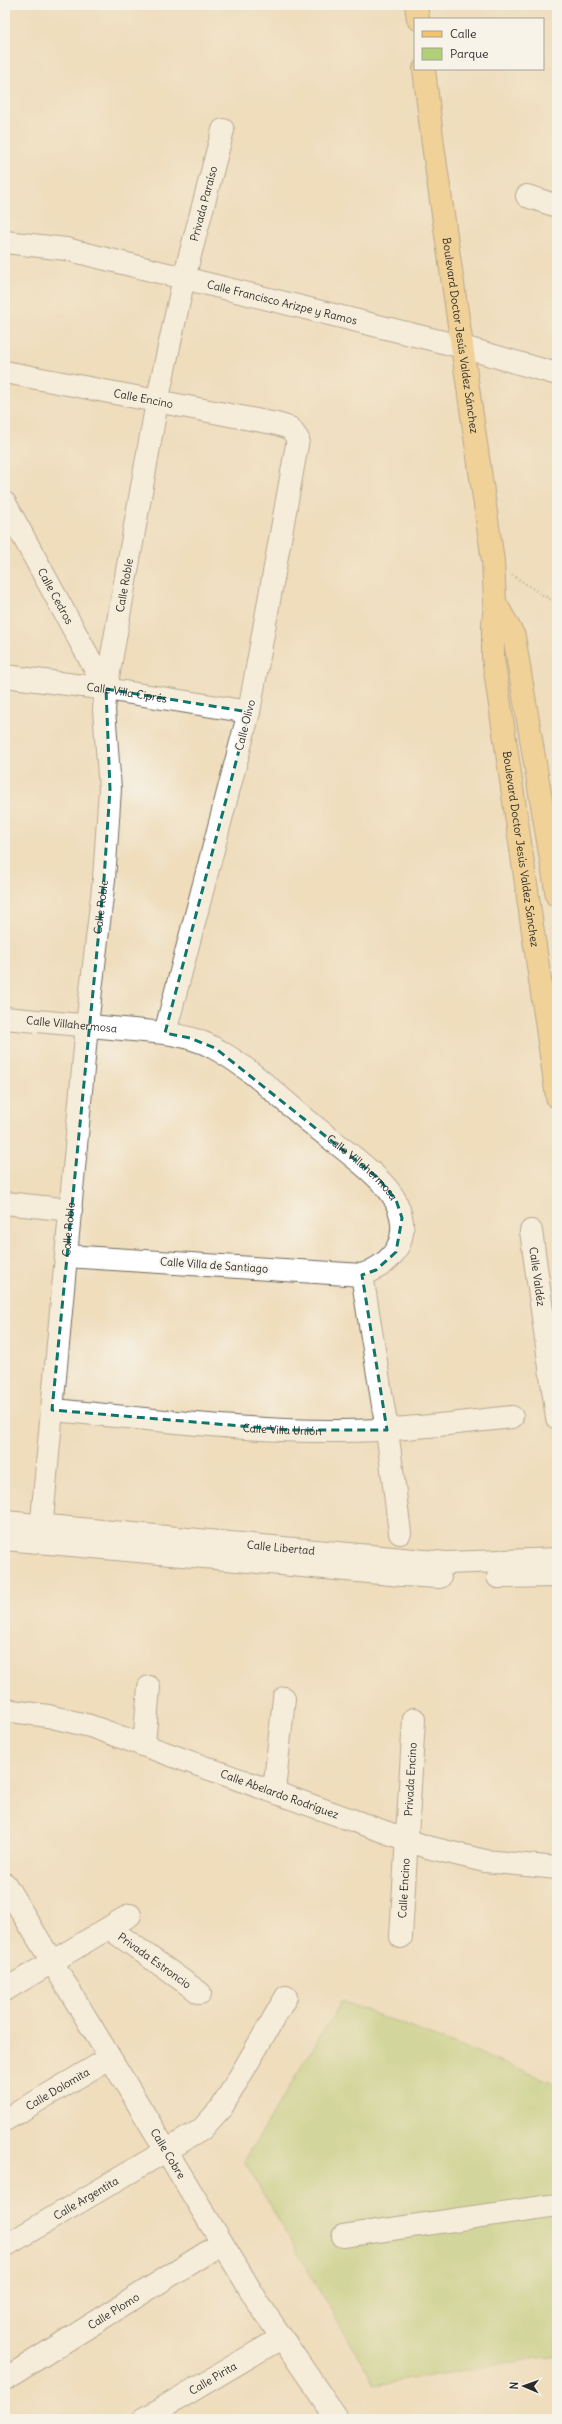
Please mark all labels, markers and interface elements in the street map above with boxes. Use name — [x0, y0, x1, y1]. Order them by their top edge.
legend — [414, 18, 544, 70]
text: Calle — [450, 26, 477, 41]
text: Parque — [450, 46, 489, 61]
street label: Privada Paraíso — [187, 164, 220, 243]
street label: Boulevard Doctor Jesús Valdez Sánchez — [439, 237, 482, 434]
street label: Calle Francisco Arizpe y Ramos — [206, 277, 359, 328]
street label: Calle Encino — [113, 386, 174, 411]
street label: Calle Roble — [113, 557, 136, 613]
street label: Calle Cedros — [35, 566, 77, 627]
street label: Calle Villa Ciprés — [86, 680, 168, 706]
street label: Calle Olivo — [232, 698, 258, 752]
street label: Boulevard Doctor Jesús Valdez Sánchez — [500, 750, 542, 948]
street label: Calle Roble — [91, 879, 111, 935]
street label: Calle Villahermosa — [26, 1013, 118, 1035]
street label: Calle Villahermosa — [324, 1131, 401, 1203]
street label: Calle Roble — [59, 1201, 78, 1257]
street label: Calle Valdéz — [526, 1246, 548, 1307]
street label: Calle Villa de Santiago — [159, 1254, 269, 1276]
street label: Calle Villa Unión — [242, 1421, 322, 1438]
street label: Calle Libertad — [246, 1538, 316, 1558]
street label: Privada Encino — [401, 1742, 420, 1817]
street label: Calle Abelardo Rodríguez — [219, 1766, 341, 1822]
street label: Calle Encino — [395, 1858, 413, 1919]
street label: Privada Estroncio — [115, 1930, 194, 1992]
street label: Calle Dolomita — [23, 2065, 92, 2113]
street label: Calle Cobre — [147, 2126, 189, 2181]
street label: Calle Argentita — [51, 2174, 121, 2223]
street label: Calle Plomo — [85, 2290, 142, 2332]
street label: Calle Pirita — [186, 2359, 239, 2398]
north arrow — [504, 2366, 544, 2406]
text: N — [507, 2382, 521, 2390]

